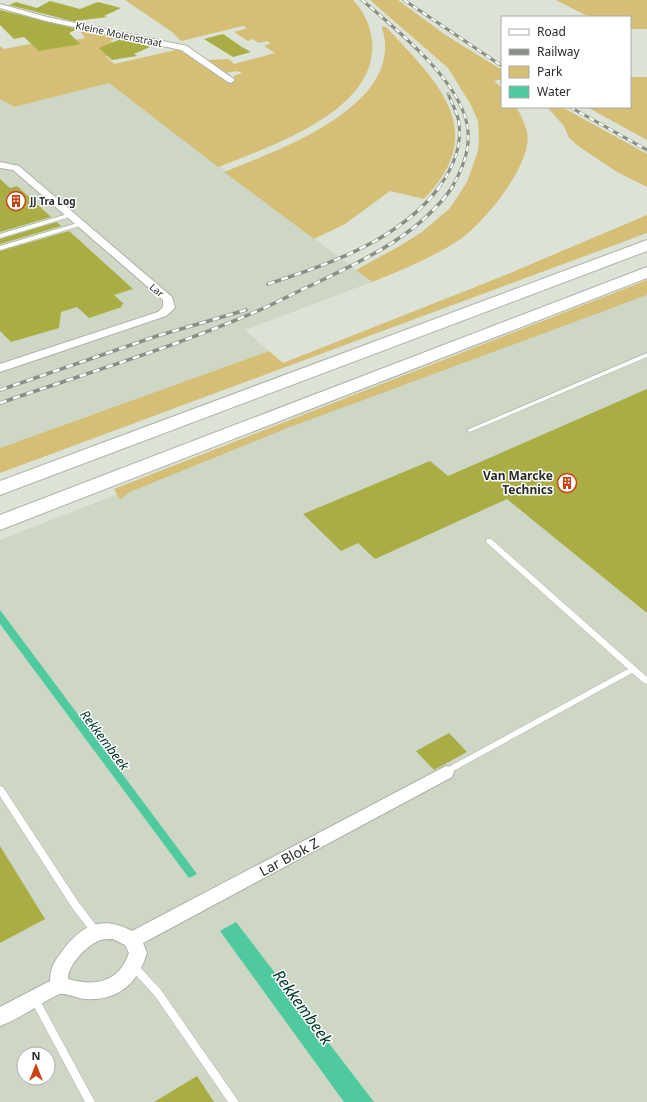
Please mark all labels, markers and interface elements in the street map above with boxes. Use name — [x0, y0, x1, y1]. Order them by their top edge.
legend — [501, 16, 631, 108]
street label: Kleine Molenstraat — [74, 18, 164, 50]
text: Road — [537, 23, 566, 40]
text: Railway — [537, 43, 581, 60]
text: Park — [537, 63, 563, 80]
text: Water — [537, 83, 571, 100]
building icon: JJ Tra Log — [5, 190, 27, 212]
place label: JJ Tra Log — [29, 194, 76, 208]
street label: Lar — [147, 280, 167, 300]
place label: Van Marcke Technics — [483, 467, 553, 498]
building icon: Van Marcke Technics — [556, 472, 578, 494]
water label: Rekkembeek — [76, 706, 134, 774]
street label: Lar Blok Z — [256, 833, 322, 880]
water label: Rekkembeek — [268, 965, 338, 1050]
north arrow — [16, 1046, 56, 1086]
text: N — [32, 1048, 40, 1063]

